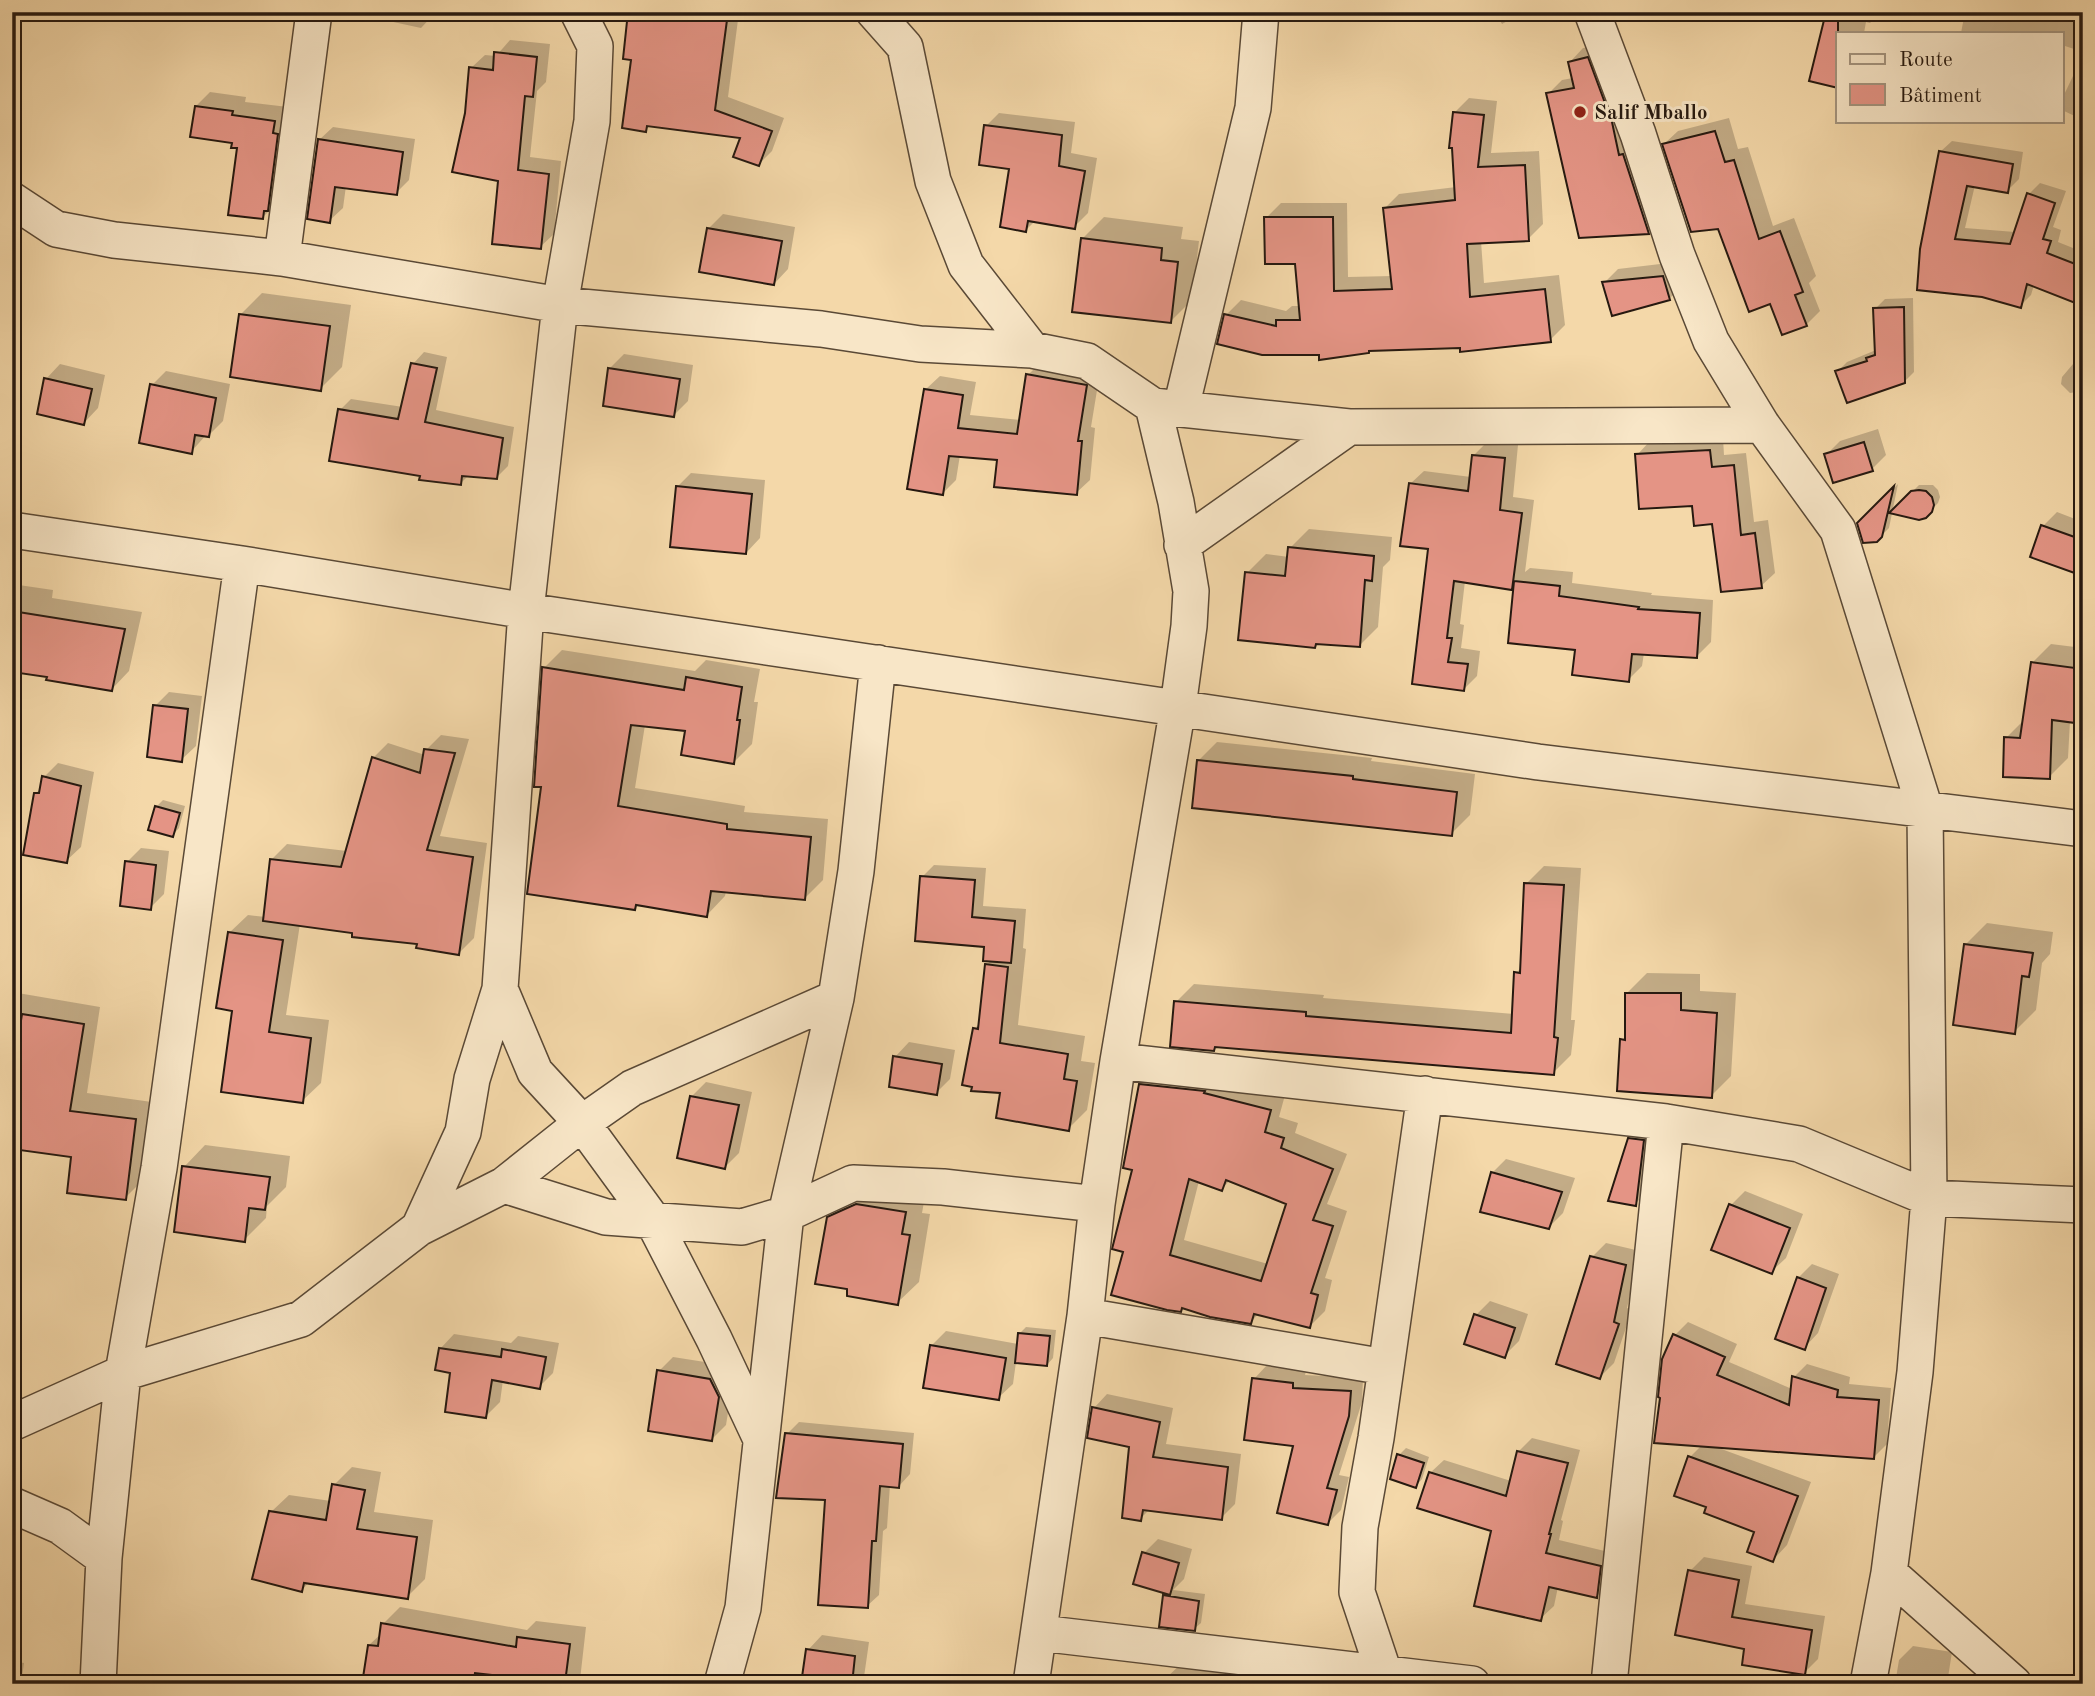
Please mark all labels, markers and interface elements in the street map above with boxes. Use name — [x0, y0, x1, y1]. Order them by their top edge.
legend — [1836, 32, 2064, 122]
text: Route — [1899, 50, 1953, 71]
text: Bâtiment — [1899, 86, 1982, 107]
place label: Salif Mballo — [1594, 103, 1708, 124]
marker: Salif Mballo — [1572, 104, 1588, 120]

